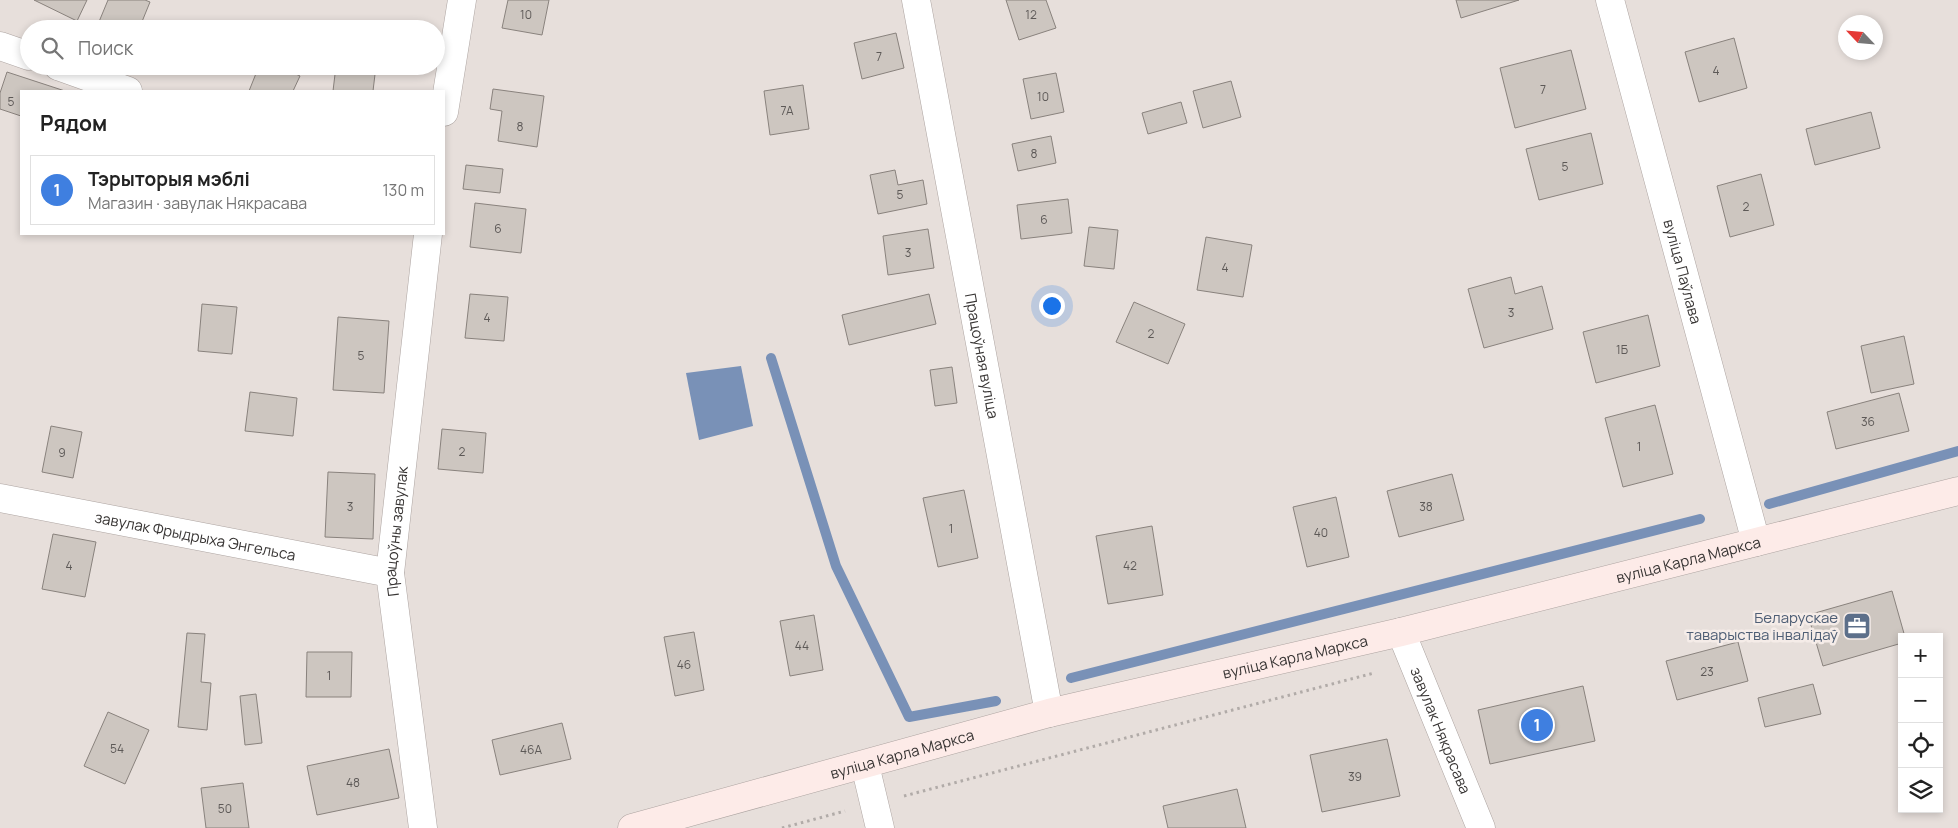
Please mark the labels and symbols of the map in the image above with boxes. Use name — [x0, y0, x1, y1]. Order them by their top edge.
house number: 10 — [520, 6, 532, 23]
house number: 12 — [1025, 6, 1037, 23]
north arrow — [1838, 15, 1883, 60]
house number: 7 — [876, 48, 882, 65]
house number: 4 — [1712, 62, 1720, 79]
house number: 7 — [1540, 81, 1546, 98]
house number: 10 — [1037, 88, 1049, 105]
house number: 5 — [8, 93, 15, 110]
house number: 7А — [780, 102, 794, 119]
house number: 8 — [517, 118, 524, 135]
house number: 8 — [1031, 145, 1038, 162]
house number: 5 — [1562, 158, 1569, 175]
house number: 5 — [897, 186, 904, 203]
house number: 2 — [1743, 198, 1750, 215]
house number: 6 — [1040, 211, 1048, 228]
street label: вуліца Паўлава — [1659, 217, 1707, 326]
house number: 6 — [494, 220, 502, 237]
house number: 3 — [905, 244, 911, 261]
house number: 4 — [1221, 259, 1229, 276]
street label: Працоўная вуліца — [960, 291, 1004, 420]
your location — [1039, 293, 1065, 319]
house number: 3 — [1508, 304, 1514, 321]
house number: 4 — [483, 309, 491, 326]
house number: 2 — [1148, 325, 1155, 342]
house number: 1Б — [1616, 341, 1628, 358]
house number: 5 — [358, 347, 365, 364]
house number: 36 — [1861, 413, 1875, 430]
house number: 1 — [1637, 438, 1641, 455]
house number: 2 — [459, 443, 466, 460]
house number: 9 — [58, 444, 66, 461]
street label: Працоўны завулак — [379, 464, 412, 598]
house number: 3 — [347, 498, 353, 515]
house number: 38 — [1419, 498, 1433, 515]
street label: завулак Фрыдрыха Энгельса — [93, 506, 298, 565]
house number: 1 — [949, 520, 953, 537]
house number: 40 — [1314, 524, 1328, 541]
street label: вуліца Карла Маркса — [1614, 531, 1763, 588]
house number: 4 — [65, 557, 73, 574]
house number: 42 — [1123, 557, 1137, 574]
place label: Беларускае таварыства інвалідаў — [1686, 607, 1838, 645]
office icon: Беларускае таварыства інвалідаў — [1842, 611, 1872, 641]
street label: вуліца Карла Маркса — [1220, 630, 1370, 683]
house number: 44 — [795, 637, 809, 654]
house number: 46 — [677, 656, 691, 673]
house number: 23 — [1700, 663, 1714, 680]
street label: завулак Някрасава — [1406, 664, 1476, 797]
house number: 1 — [327, 667, 331, 684]
pin: 1 — [1521, 706, 1553, 744]
street label: вуліца Карла Маркса — [828, 724, 976, 783]
house number: 54 — [110, 740, 124, 757]
house number: 46А — [520, 741, 542, 758]
house number: 39 — [1348, 768, 1362, 785]
house number: 48 — [346, 774, 360, 791]
house number: 50 — [218, 800, 232, 817]

